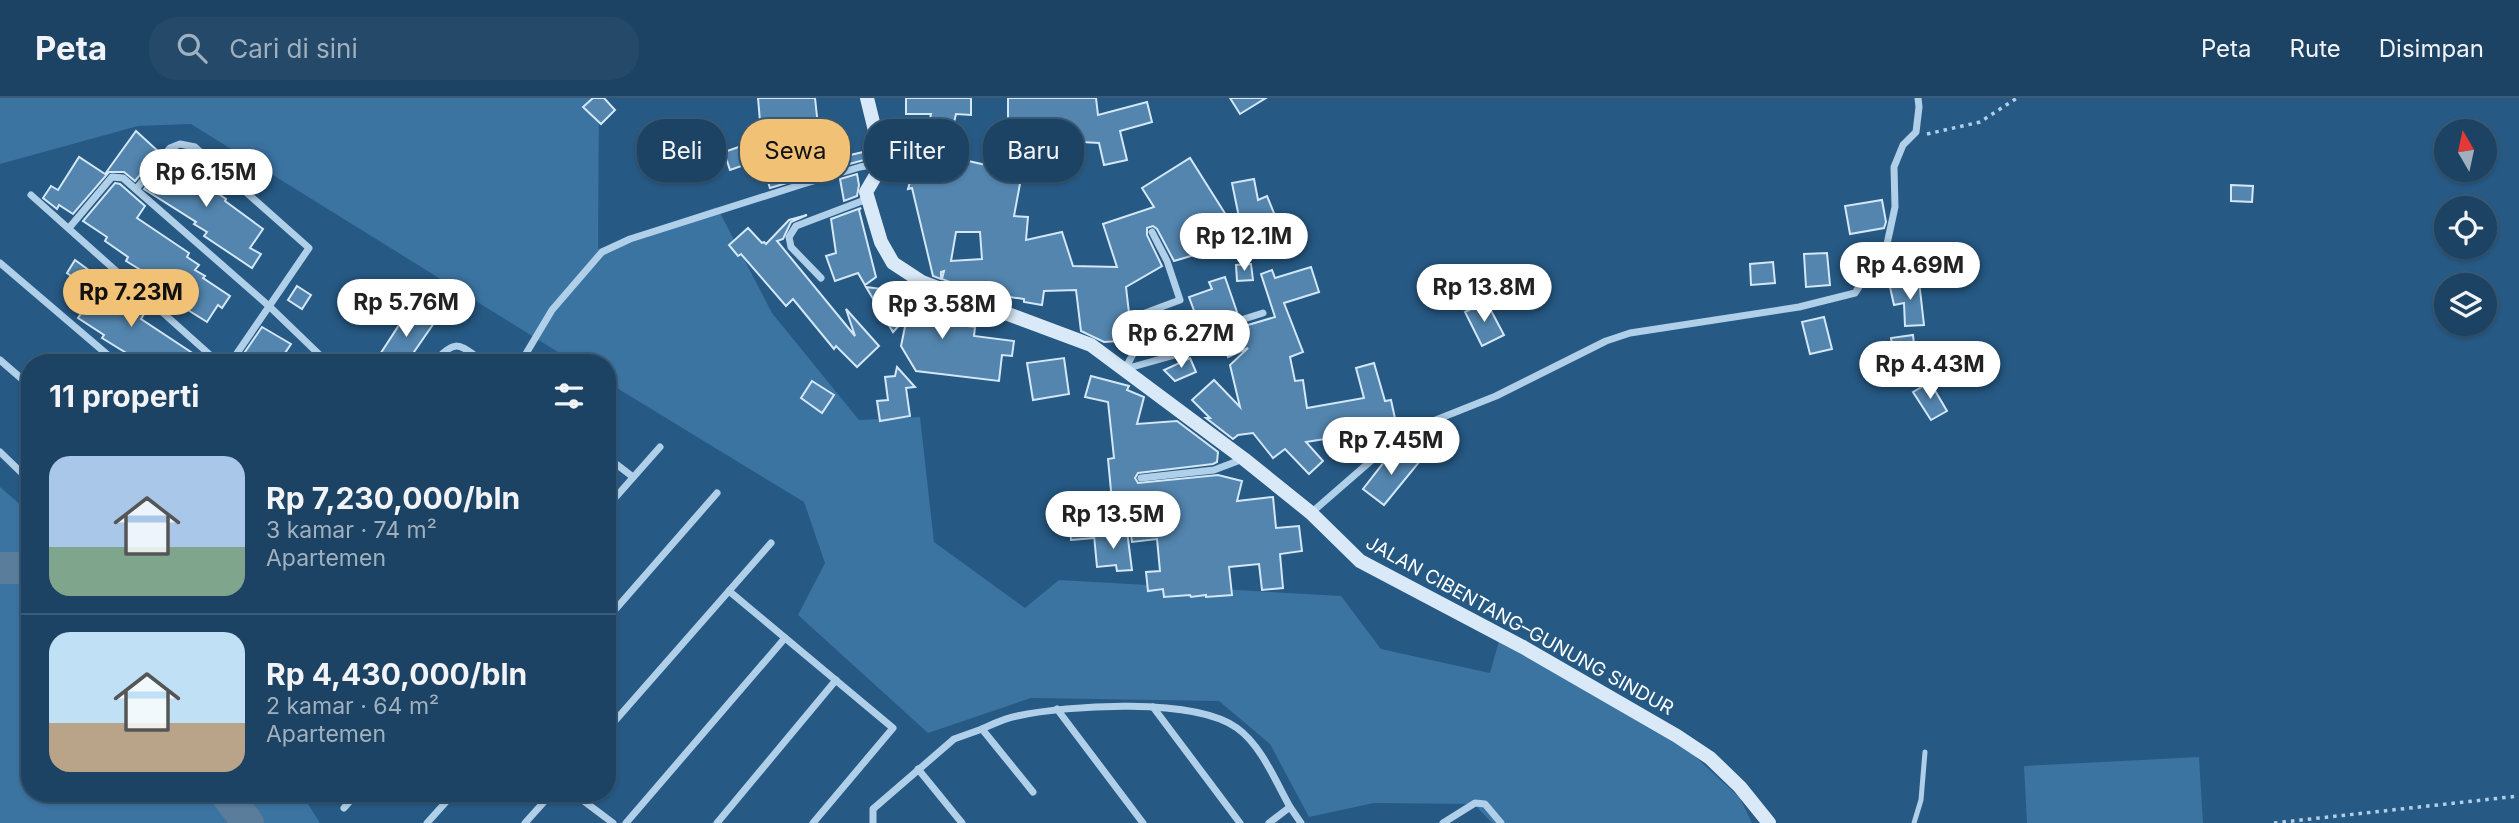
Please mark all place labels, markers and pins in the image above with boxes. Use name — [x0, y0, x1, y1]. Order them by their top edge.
pin: Rp 6.15M — [134, 150, 278, 209]
pin: Rp 12.1M — [1172, 214, 1316, 273]
pin: Rp 4.69M — [1838, 242, 1982, 302]
pin: Rp 13.8M — [1412, 264, 1556, 324]
pin: Rp 7.23M — [59, 270, 203, 329]
pin: Rp 5.76M — [334, 280, 478, 339]
pin: Rp 3.58M — [870, 282, 1014, 341]
pin: Rp 6.27M — [1109, 310, 1253, 370]
pin: Rp 4.43M — [1858, 342, 2002, 401]
pin: Rp 7.45M — [1319, 418, 1463, 477]
pin: Rp 13.5M — [1041, 491, 1185, 551]

